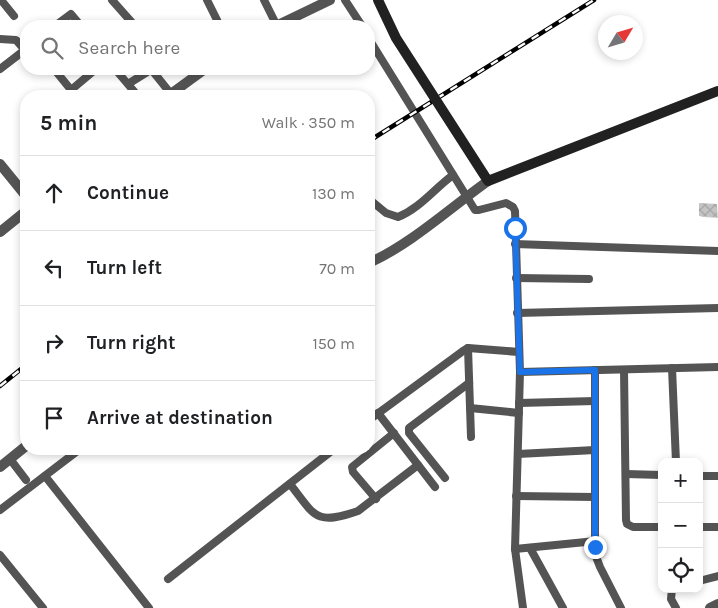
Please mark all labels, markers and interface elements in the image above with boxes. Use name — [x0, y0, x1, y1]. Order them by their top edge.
north arrow — [598, 15, 643, 60]
search box — [20, 20, 375, 75]
icon: search — [38, 34, 66, 62]
text: Search here — [78, 37, 180, 59]
text: 5 min — [40, 111, 97, 135]
text: Walk · 350 m — [262, 113, 355, 132]
icon: ahead — [40, 179, 68, 207]
text: Continue — [87, 182, 169, 204]
text: 130 m — [312, 184, 355, 203]
route start — [504, 217, 527, 240]
icon: left — [40, 254, 68, 282]
text: Turn left — [87, 257, 162, 279]
text: 70 m — [319, 259, 355, 278]
icon: right — [40, 329, 68, 357]
text: Turn right — [87, 332, 176, 354]
text: 150 m — [312, 334, 355, 353]
icon: arrive — [40, 404, 68, 432]
text: Arrive at destination — [87, 407, 273, 429]
map controls — [658, 458, 703, 593]
button: + — [658, 458, 703, 503]
button: − — [658, 503, 703, 548]
route end — [584, 536, 607, 559]
button: locate — [658, 548, 703, 593]

